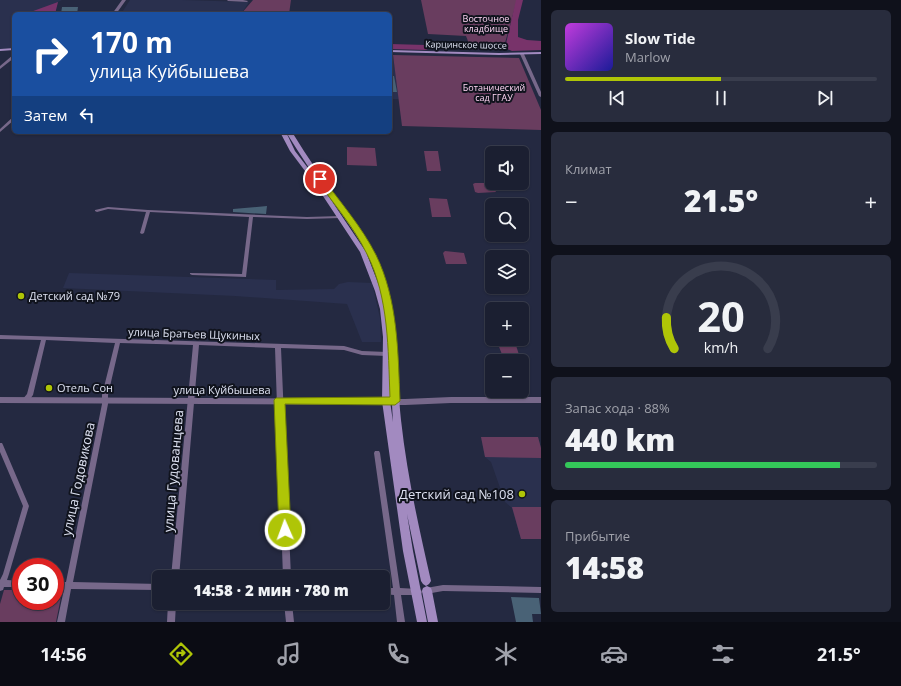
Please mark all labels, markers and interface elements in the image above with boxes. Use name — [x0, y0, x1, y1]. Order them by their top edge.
park label: Восточное кладбище — [463, 12, 509, 35]
text: 170 m — [90, 23, 173, 61]
icon: right — [24, 28, 76, 80]
text: Slow Tide — [625, 28, 695, 48]
street label: Карцинское шоссе — [425, 37, 507, 52]
text: Marlow — [625, 48, 670, 66]
text: улица Куйбышева — [90, 59, 249, 83]
park label: Ботанический сад ГГАУ — [463, 81, 525, 104]
icon: previous — [606, 87, 628, 109]
icon: pause — [710, 87, 732, 109]
icon: next — [814, 87, 836, 109]
icon: left — [76, 104, 98, 126]
text: Затем — [24, 105, 68, 125]
map controls — [485, 146, 529, 398]
button: sound — [485, 146, 529, 190]
text: Климат — [565, 160, 612, 178]
pin — [303, 162, 337, 196]
icon: arrive — [309, 168, 331, 190]
text: 21.5° — [684, 180, 758, 221]
text: − — [565, 186, 578, 216]
text: + — [864, 186, 877, 216]
button: search — [485, 198, 529, 242]
button: layers — [485, 250, 529, 294]
place label: Детский сад №79 — [29, 288, 120, 303]
text: 20 — [697, 288, 745, 344]
marker: Детский сад №79 — [16, 291, 26, 301]
button: + — [485, 302, 529, 346]
street label: улица Братьев Щукиных — [128, 324, 260, 343]
text: km/h — [704, 338, 738, 357]
button: − — [485, 354, 529, 398]
place label: Отель Сон — [57, 380, 113, 395]
street label: улица Куйбышева — [173, 382, 271, 397]
marker: Отель Сон — [44, 383, 54, 393]
text: Запас хода · 88% — [565, 399, 670, 417]
street label: улица Гудованцева — [159, 409, 187, 533]
text: 440 km — [565, 419, 675, 460]
street label: улица Годовикова — [57, 421, 99, 537]
place label: Детский сад №108 — [399, 485, 514, 503]
marker: Детский сад №108 — [517, 489, 527, 499]
position arrow — [264, 509, 306, 551]
text: Прибытие — [565, 527, 630, 545]
text: 14:58 — [565, 547, 644, 588]
speed limit sign: 30 — [12, 558, 64, 610]
text: 14:58 · 2 мин · 780 m — [193, 580, 349, 600]
icon: directions — [167, 640, 195, 668]
icon: music — [275, 640, 303, 668]
icon: phone — [384, 640, 412, 668]
icon: climate — [492, 640, 520, 668]
icon: car — [600, 640, 628, 668]
icon: filters — [709, 640, 737, 668]
text: 14:56 — [40, 642, 86, 666]
text: 21.5° — [817, 642, 861, 666]

